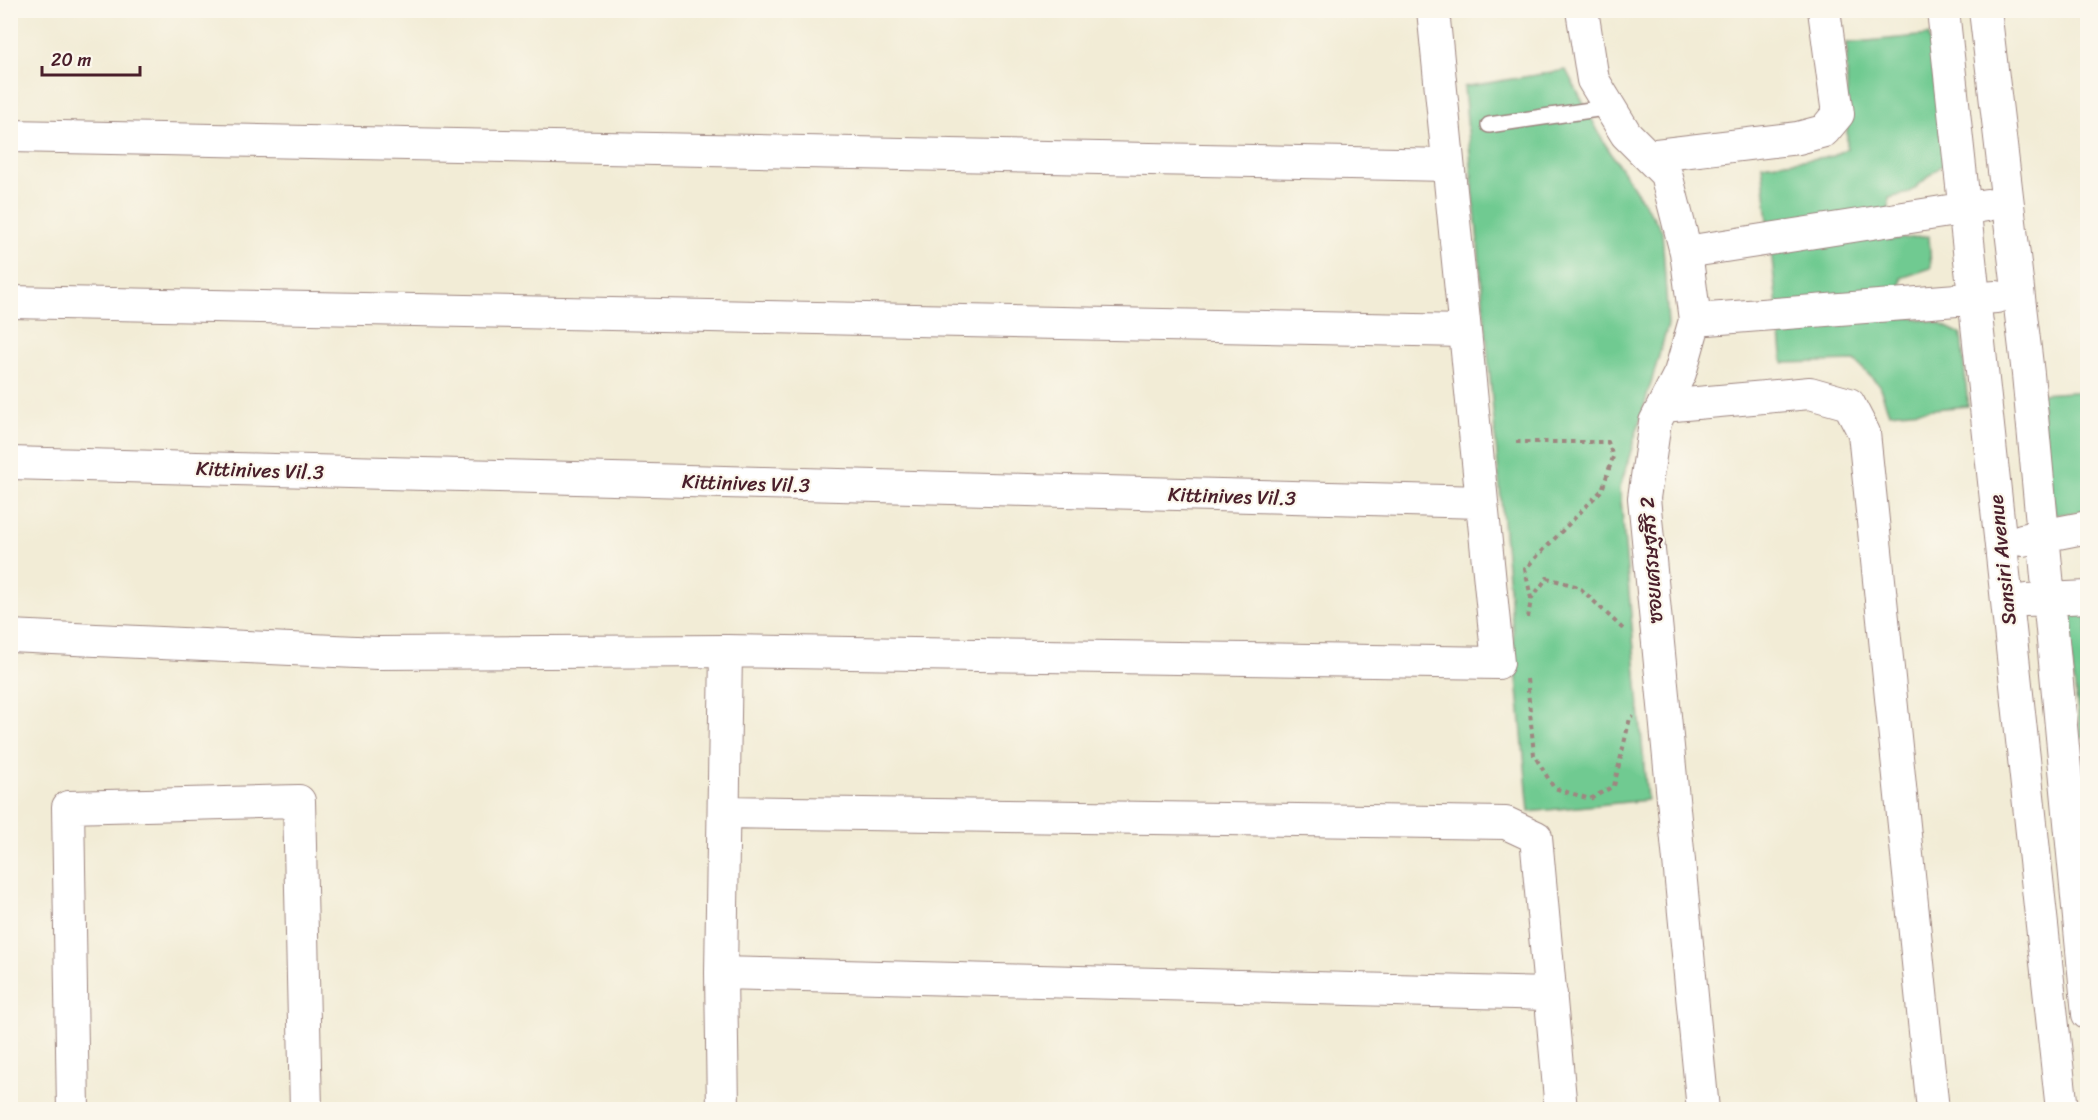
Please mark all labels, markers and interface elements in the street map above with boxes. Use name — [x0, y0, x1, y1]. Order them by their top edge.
scale bar — [42, 39, 140, 77]
text: 20 m — [51, 44, 91, 76]
street label: Kittinives Vil.3 — [195, 451, 325, 490]
street label: Kittinives Vil.3 — [681, 464, 811, 503]
street label: Kittinives Vil.3 — [1167, 477, 1297, 516]
street label: Sansiri Avenue — [1978, 493, 2027, 627]
street label: ซอยเศรษฐสิริ 2 — [1630, 495, 1673, 624]

